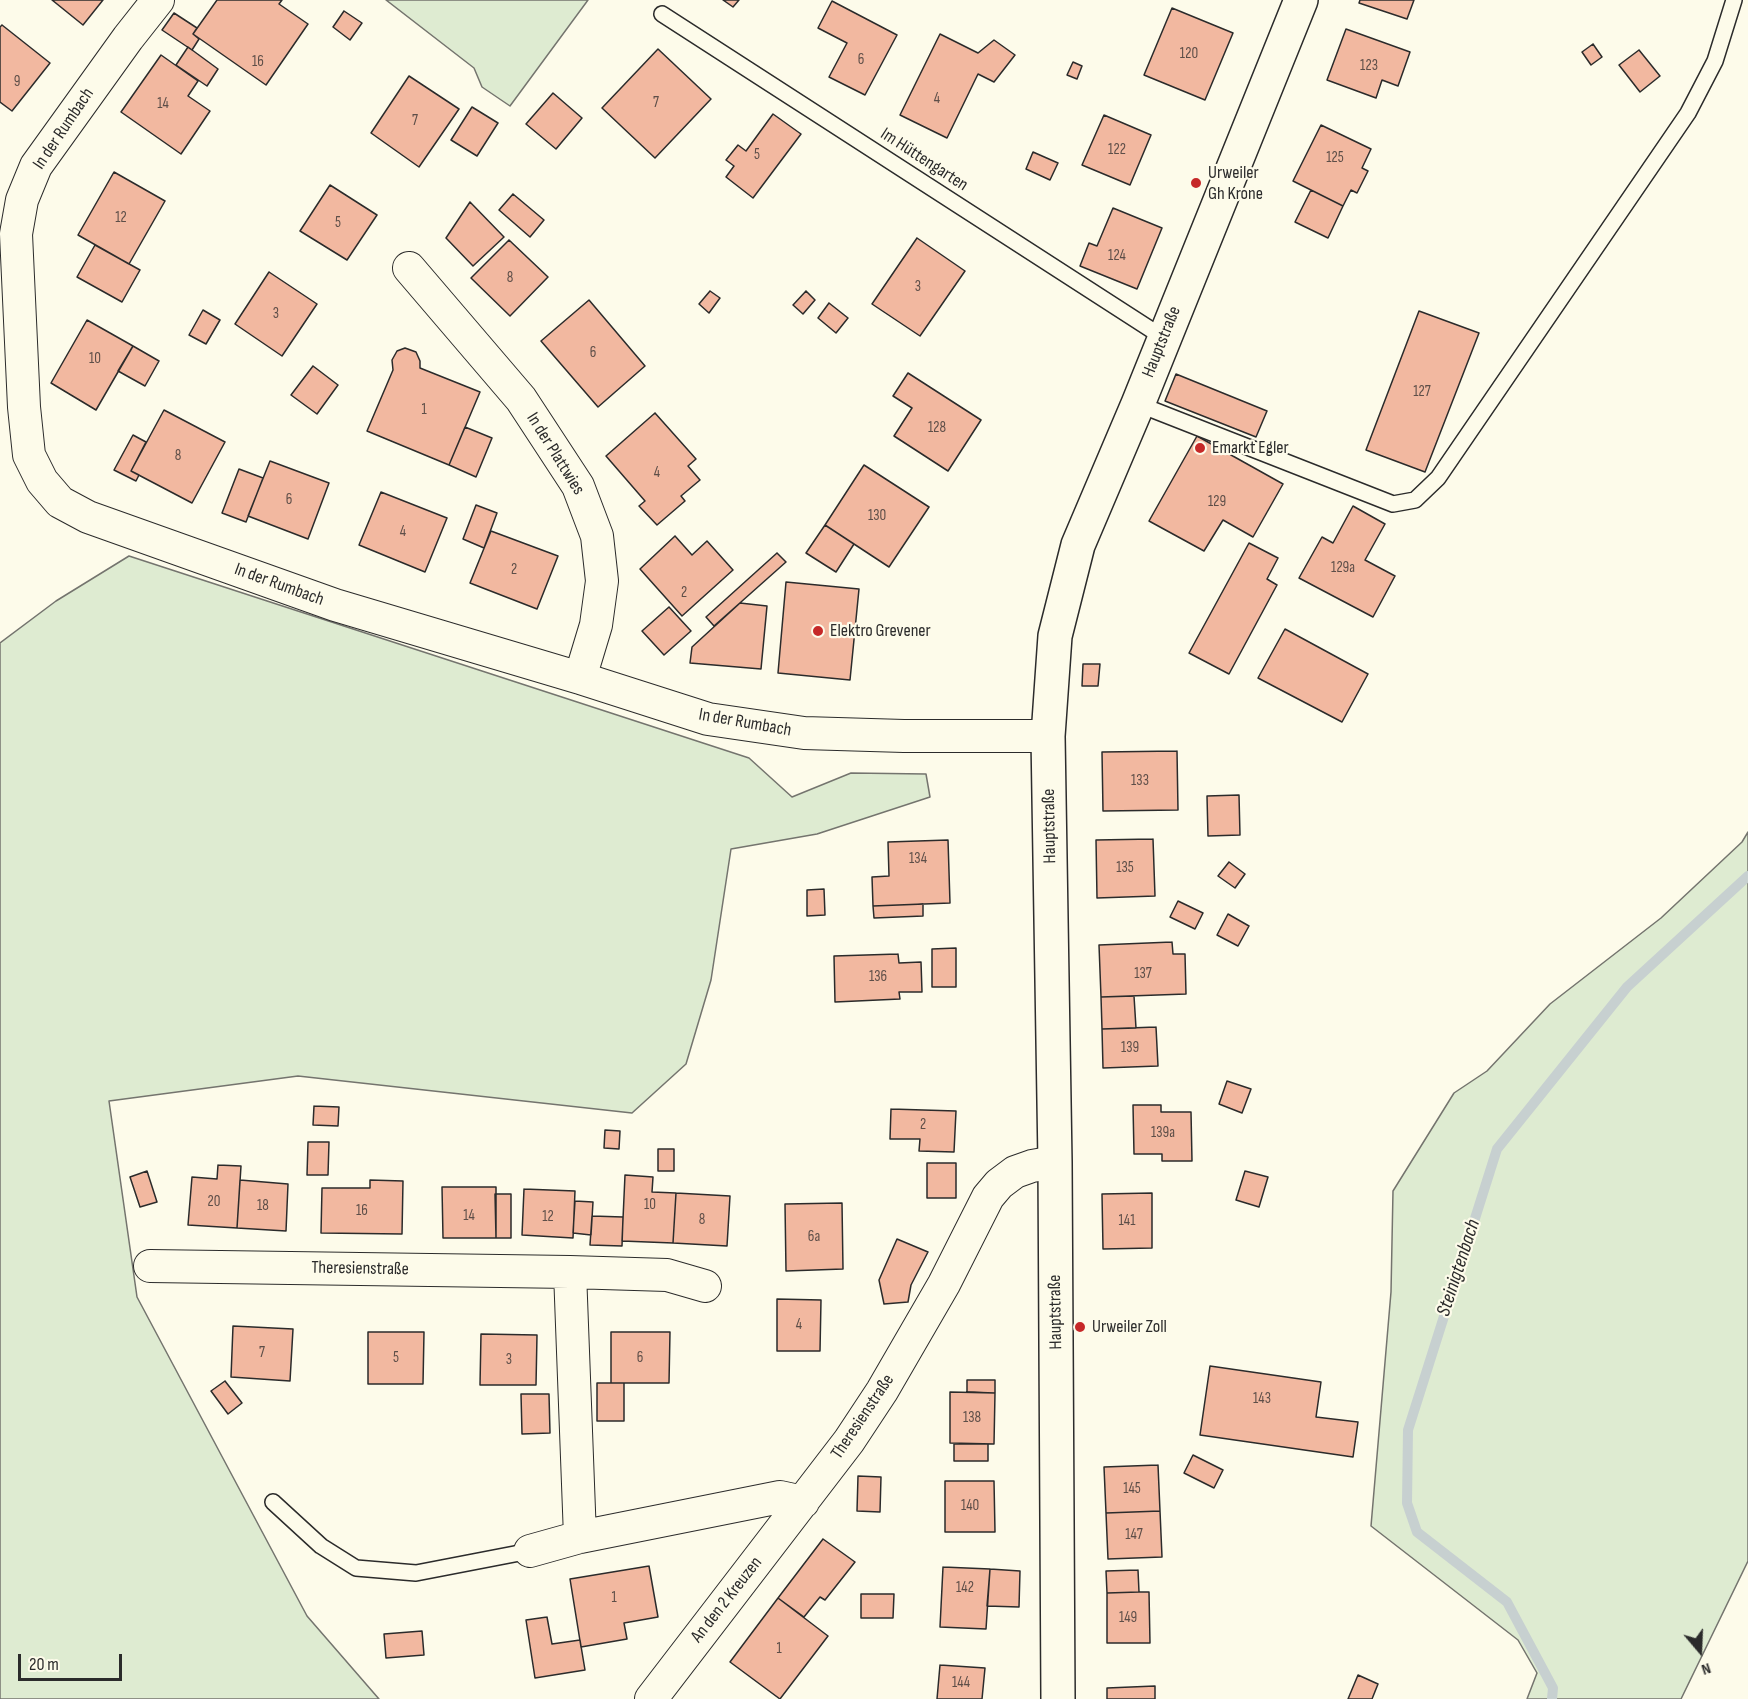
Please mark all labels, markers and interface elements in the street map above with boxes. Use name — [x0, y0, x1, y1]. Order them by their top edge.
house number: 120 — [1180, 45, 1198, 63]
house number: 6 — [858, 51, 864, 69]
house number: 16 — [252, 53, 264, 71]
house number: 123 — [1360, 57, 1378, 75]
house number: 9 — [14, 73, 20, 91]
street label: In der Rumbach — [29, 84, 99, 174]
house number: 4 — [934, 90, 940, 108]
house number: 7 — [653, 94, 659, 112]
house number: 14 — [157, 95, 169, 113]
house number: 7 — [412, 112, 418, 130]
street label: Im Hüttengarten — [876, 124, 972, 196]
house number: 122 — [1108, 141, 1126, 159]
house number: 5 — [754, 146, 760, 164]
house number: 125 — [1326, 149, 1344, 167]
place label: Urweiler Gh Krone — [1208, 162, 1263, 204]
marker: Urweiler Gh Krone — [1189, 176, 1203, 190]
house number: 12 — [115, 209, 127, 227]
house number: 5 — [335, 214, 341, 232]
house number: 124 — [1108, 247, 1126, 265]
house number: 8 — [507, 269, 513, 287]
house number: 3 — [915, 278, 921, 296]
street label: Hauptstraße — [1138, 303, 1186, 381]
house number: 3 — [273, 305, 279, 323]
house number: 6 — [590, 344, 596, 362]
house number: 10 — [89, 350, 101, 368]
house number: 127 — [1413, 383, 1431, 401]
house number: 1 — [421, 401, 427, 419]
street label: In der Plattwies — [521, 409, 589, 499]
house number: 128 — [928, 419, 946, 437]
place label: Emarkt Egler — [1212, 437, 1289, 459]
marker: Emarkt Egler — [1193, 441, 1207, 455]
house number: 8 — [175, 447, 181, 465]
house number: 4 — [654, 464, 660, 482]
house number: 6 — [286, 491, 292, 509]
house number: 129 — [1208, 493, 1226, 511]
house number: 130 — [868, 507, 886, 525]
house number: 4 — [400, 523, 406, 541]
street label: In der Rumbach — [231, 559, 327, 611]
house number: 129a — [1331, 559, 1355, 577]
house number: 2 — [511, 561, 517, 579]
house number: 2 — [681, 584, 687, 602]
place label: Elektro Grevener — [830, 620, 931, 642]
marker: Elektro Grevener — [811, 624, 825, 638]
street label: In der Rumbach — [697, 704, 793, 742]
house number: 133 — [1131, 772, 1149, 790]
street label: Hauptstraße — [1039, 788, 1061, 864]
house number: 134 — [909, 850, 927, 868]
house number: 135 — [1116, 859, 1134, 877]
house number: 137 — [1134, 965, 1152, 983]
house number: 136 — [869, 968, 887, 986]
house number: 139 — [1121, 1039, 1139, 1057]
house number: 2 — [920, 1116, 926, 1134]
house number: 139a — [1151, 1124, 1175, 1142]
house number: 20 — [208, 1193, 220, 1211]
house number: 10 — [644, 1196, 656, 1214]
house number: 18 — [257, 1197, 269, 1215]
house number: 16 — [356, 1202, 368, 1220]
house number: 14 — [463, 1207, 475, 1225]
house number: 12 — [542, 1208, 554, 1226]
house number: 8 — [699, 1211, 705, 1229]
house number: 141 — [1119, 1212, 1135, 1230]
water label: Steinigtenbach — [1432, 1217, 1486, 1319]
house number: 6a — [808, 1228, 820, 1246]
street label: Theresienstraße — [311, 1257, 409, 1281]
street label: Hauptstraße — [1045, 1274, 1067, 1350]
house number: 4 — [796, 1316, 802, 1334]
place label: Urweiler Zoll — [1092, 1316, 1167, 1338]
marker: Urweiler Zoll — [1073, 1320, 1087, 1334]
house number: 7 — [259, 1344, 265, 1362]
house number: 5 — [393, 1349, 399, 1367]
house number: 6 — [637, 1349, 643, 1367]
house number: 3 — [506, 1351, 512, 1369]
street label: Theresienstraße — [827, 1371, 899, 1463]
house number: 143 — [1253, 1390, 1271, 1408]
house number: 138 — [963, 1409, 981, 1427]
house number: 145 — [1123, 1480, 1141, 1498]
house number: 140 — [961, 1497, 979, 1515]
house number: 147 — [1125, 1526, 1143, 1544]
street label: An den 2 Kreuzen — [687, 1553, 767, 1647]
house number: 142 — [956, 1579, 974, 1597]
house number: 1 — [611, 1589, 617, 1607]
house number: 149 — [1119, 1609, 1137, 1627]
north arrow — [1670, 1621, 1730, 1681]
house number: 1 — [776, 1640, 782, 1658]
scale bar — [21, 1642, 124, 1680]
text: 20 m — [29, 1654, 59, 1675]
text: N — [1699, 1658, 1713, 1679]
house number: 144 — [952, 1674, 970, 1692]

